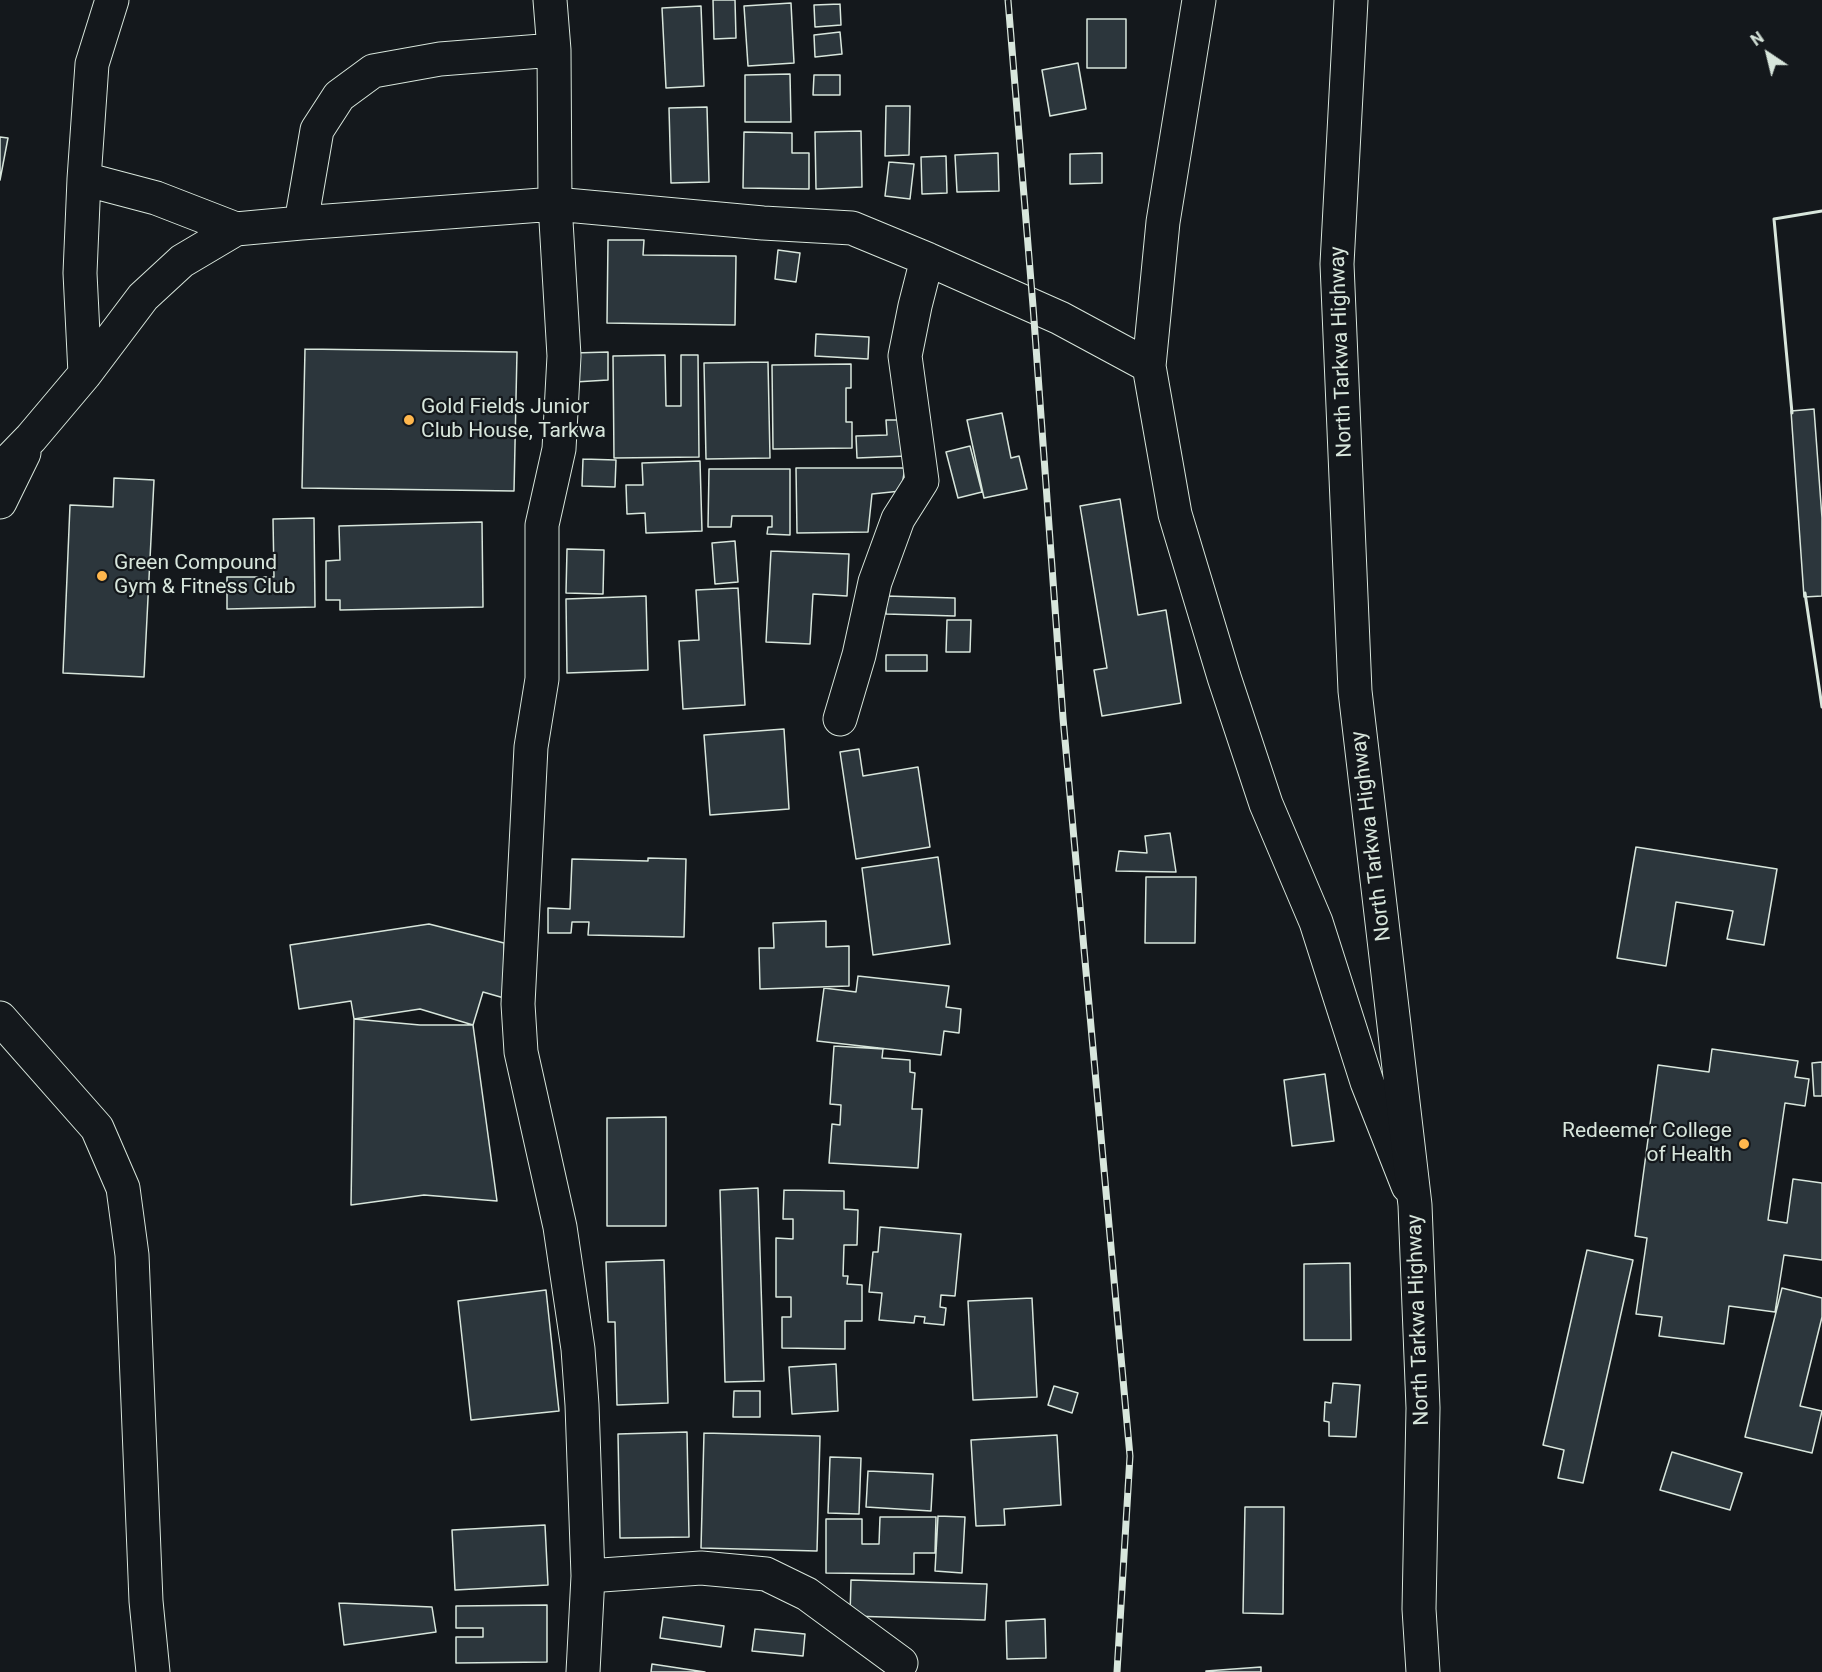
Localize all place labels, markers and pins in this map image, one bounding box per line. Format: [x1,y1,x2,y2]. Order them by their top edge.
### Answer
place label: Gold Fields Junior Club House, Tarkwa [421,395,606,445]
marker: Gold Fields Junior Club House, Tarkwa [402,413,416,427]
place label: Green Compound Gym & Fitness Club [114,551,295,601]
marker: Green Compound Gym & Fitness Club [95,569,109,583]
place label: Redeemer College of Health [1562,1119,1732,1169]
marker: Redeemer College of Health [1737,1137,1751,1151]

